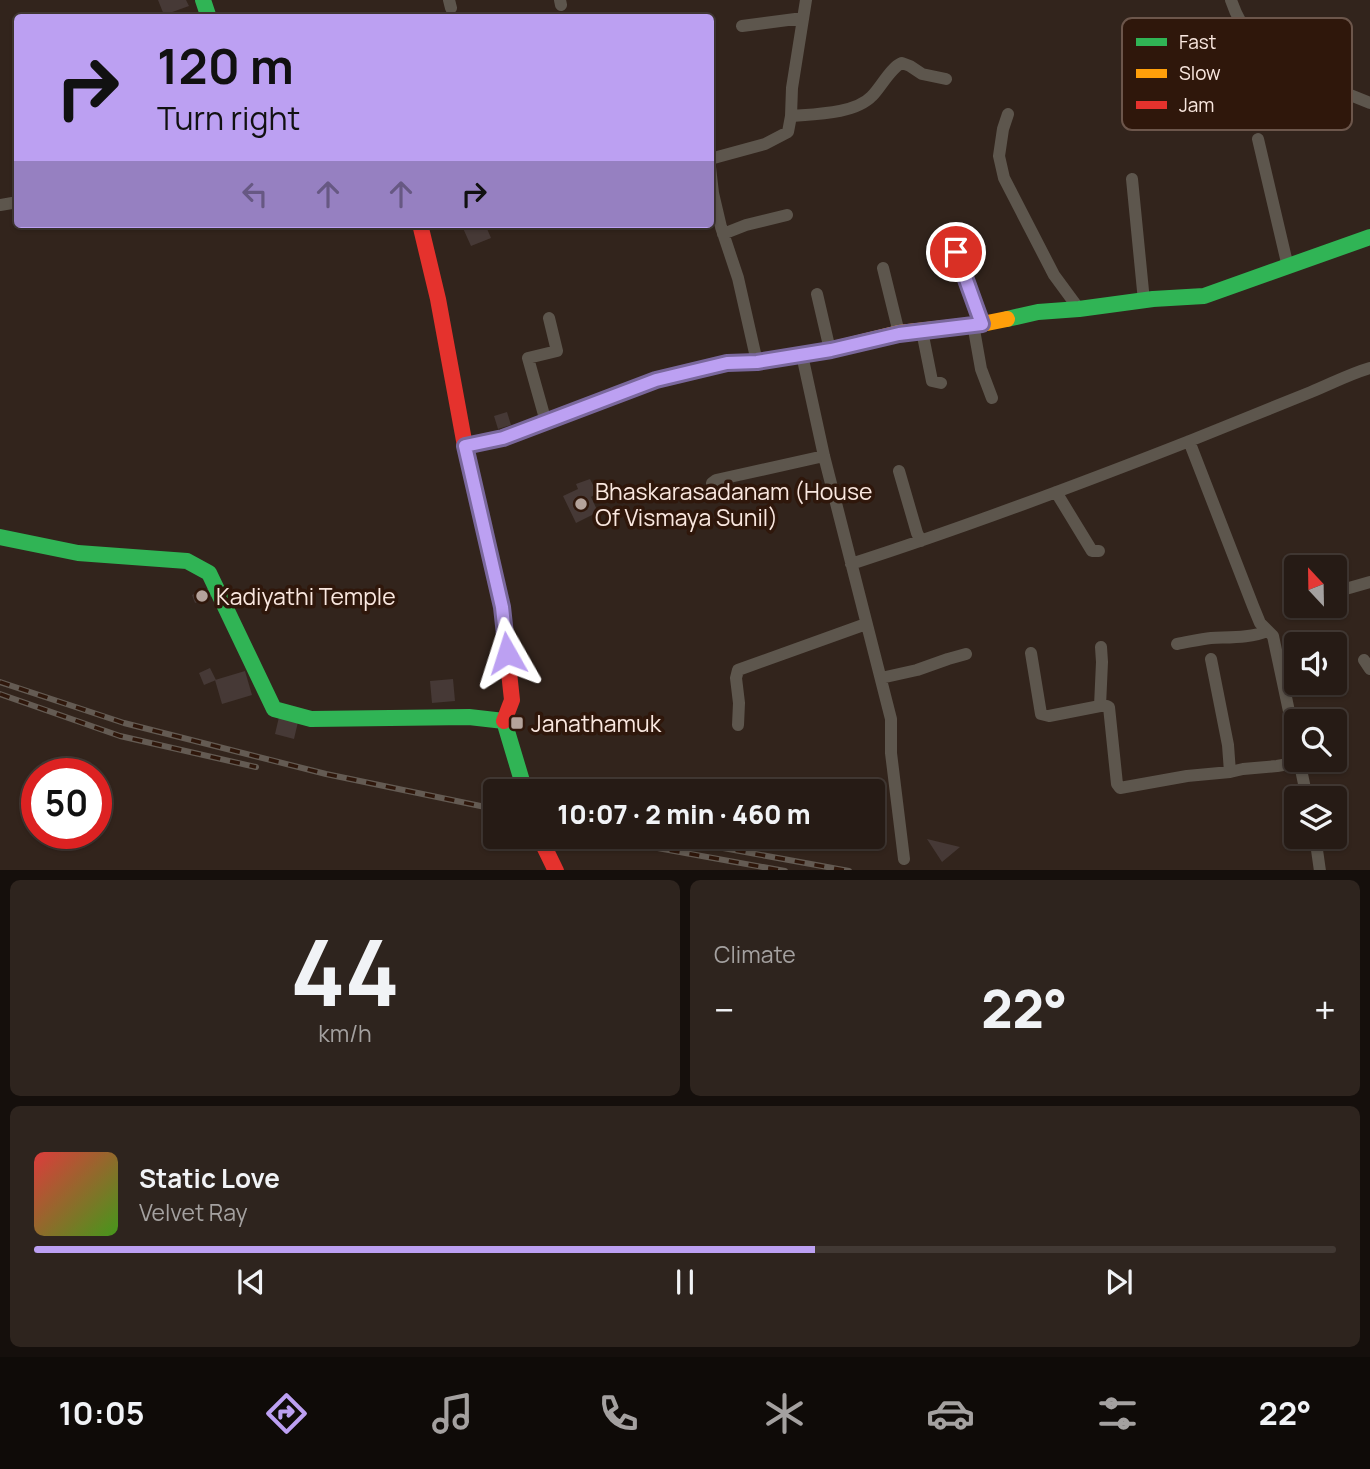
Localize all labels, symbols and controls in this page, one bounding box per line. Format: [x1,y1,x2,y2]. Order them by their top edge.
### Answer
legend [1122,18,1352,130]
text: Fast [1179,29,1216,55]
text: 120 m [157,32,294,99]
icon: right [42,42,133,133]
text: Slow [1179,60,1221,86]
text: Jam [1179,92,1214,118]
text: Turn right [157,96,300,140]
icon: left [236,175,274,213]
icon: ahead [309,175,347,213]
icon: ahead [382,175,420,213]
icon: right [455,175,493,213]
pin [926,222,986,282]
icon: arrive [937,233,975,271]
place label: Bhaskarasadanam (House Of Vismaya Sunil) [595,475,873,533]
marker: Bhaskarasadanam (House Of Vismaya Sunil) [573,496,589,512]
north arrow [1284,555,1348,618]
map controls [1284,555,1347,849]
place label: Kadiyathi Temple [216,580,396,612]
marker: Kadiyathi Temple [194,588,210,604]
position arrow [470,616,544,690]
button: sound [1284,632,1347,695]
place label: Janathamuk [531,707,662,739]
button: search [1284,709,1347,772]
marker: Janathamuk [509,715,525,731]
speed limit sign: 50 [21,758,112,849]
button: layers [1284,786,1347,849]
text: 10:07 · 2 min · 460 m [557,796,811,832]
text: 44 [290,909,400,1033]
text: Climate [714,938,796,970]
text: 22° [981,973,1067,1044]
text: − [714,983,735,1035]
text: + [1314,983,1336,1035]
text: km/h [318,1017,372,1049]
text: Static Love [139,1160,280,1196]
text: Velvet Ray [139,1196,248,1228]
icon: previous [232,1263,270,1301]
icon: pause [666,1263,704,1301]
icon: next [1100,1263,1138,1301]
icon: directions [262,1389,311,1438]
icon: music [428,1389,477,1438]
icon: phone [594,1389,643,1438]
icon: climate [760,1389,809,1438]
icon: car [926,1389,975,1438]
icon: filters [1093,1389,1142,1438]
text: 10:05 [59,1391,144,1435]
text: 22° [1259,1391,1311,1435]

